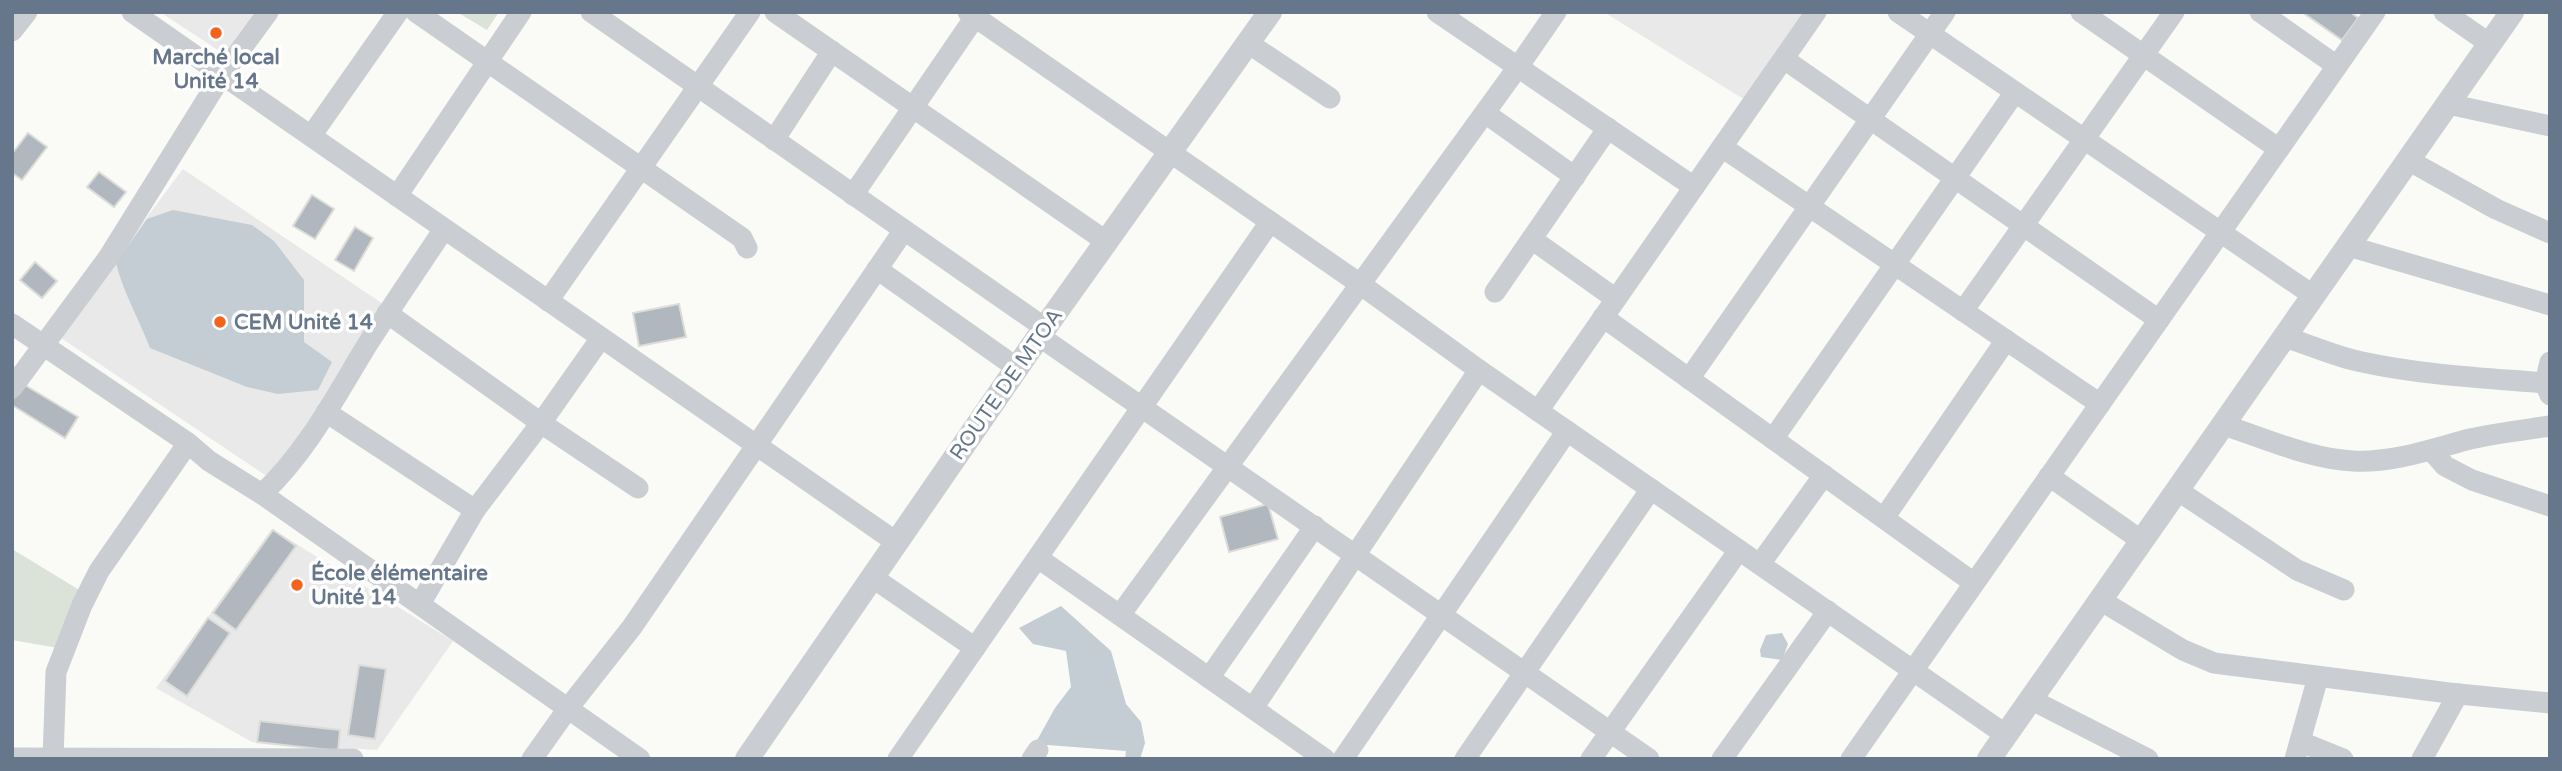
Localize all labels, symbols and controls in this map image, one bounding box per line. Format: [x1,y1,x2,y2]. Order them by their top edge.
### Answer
marker: Marché local Unité 14 [208,25,224,41]
place label: Marché local Unité 14 [152,45,280,94]
street label: ROUTE DE MTOA [945,304,1068,465]
place label: CEM Unité 14 [234,310,373,335]
marker: CEM Unité 14 [212,314,228,330]
place label: École élémentaire Unité 14 [311,560,488,610]
marker: École élémentaire Unité 14 [289,577,305,593]

